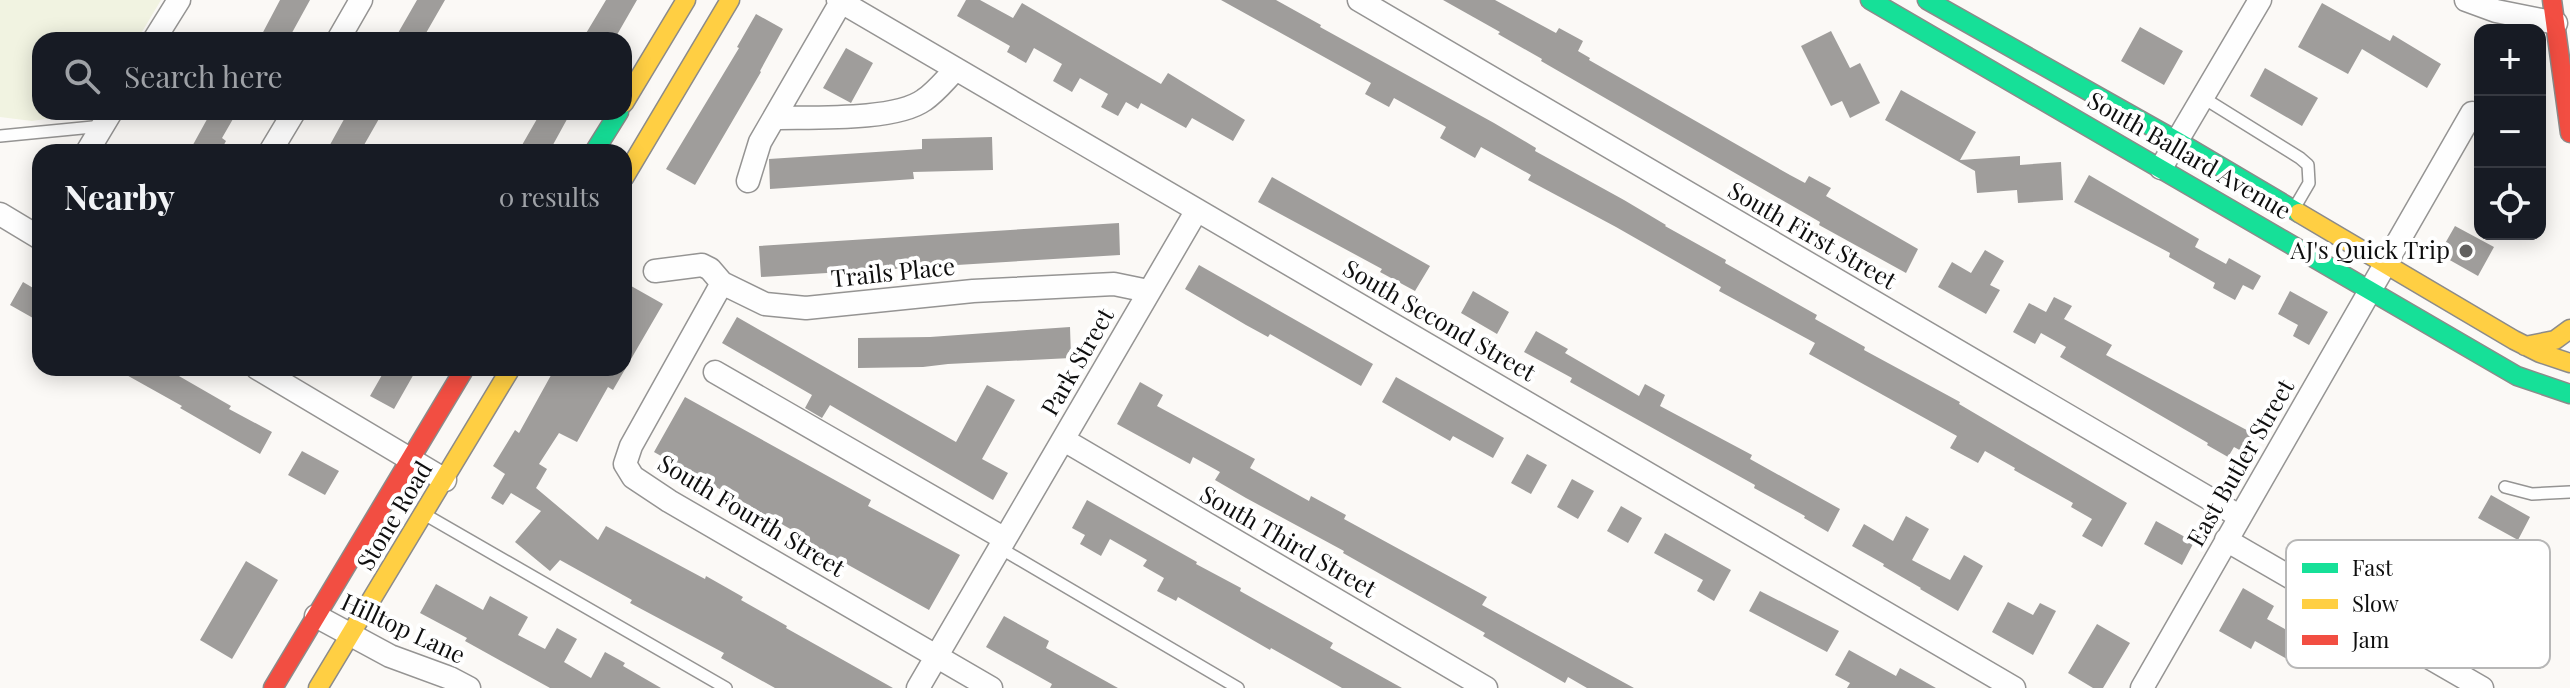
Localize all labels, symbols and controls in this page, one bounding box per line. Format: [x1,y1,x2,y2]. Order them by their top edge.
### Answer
map controls [2474,24,2546,240]
button: + [2474,24,2546,96]
search box [32,32,632,120]
icon: search [60,54,104,98]
text: Search here [124,56,283,96]
street label: South Ballard Avenue [2083,83,2297,226]
button: − [2474,96,2546,168]
button: locate [2474,168,2546,240]
text: Nearby [64,173,175,219]
street label: South First Street [1723,173,1903,296]
text: 0 results [499,179,600,214]
place label: AJ's Quick Trip [2290,233,2450,265]
marker: AJ's Quick Trip [2457,242,2475,260]
street label: Trails Place [829,249,956,293]
street label: South Second Street [1338,251,1543,388]
street label: Park Street [1033,301,1120,421]
street label: East Butler Street [2178,372,2300,551]
street label: South Fourth Street [653,446,852,583]
street label: Stone Road [348,455,438,575]
street label: South Third Street [1195,477,1383,604]
legend [2286,540,2550,668]
text: Fast [2352,552,2394,582]
street label: Hilltop Lane [337,585,471,670]
text: Slow [2352,588,2399,618]
text: Jam [2351,624,2390,654]

